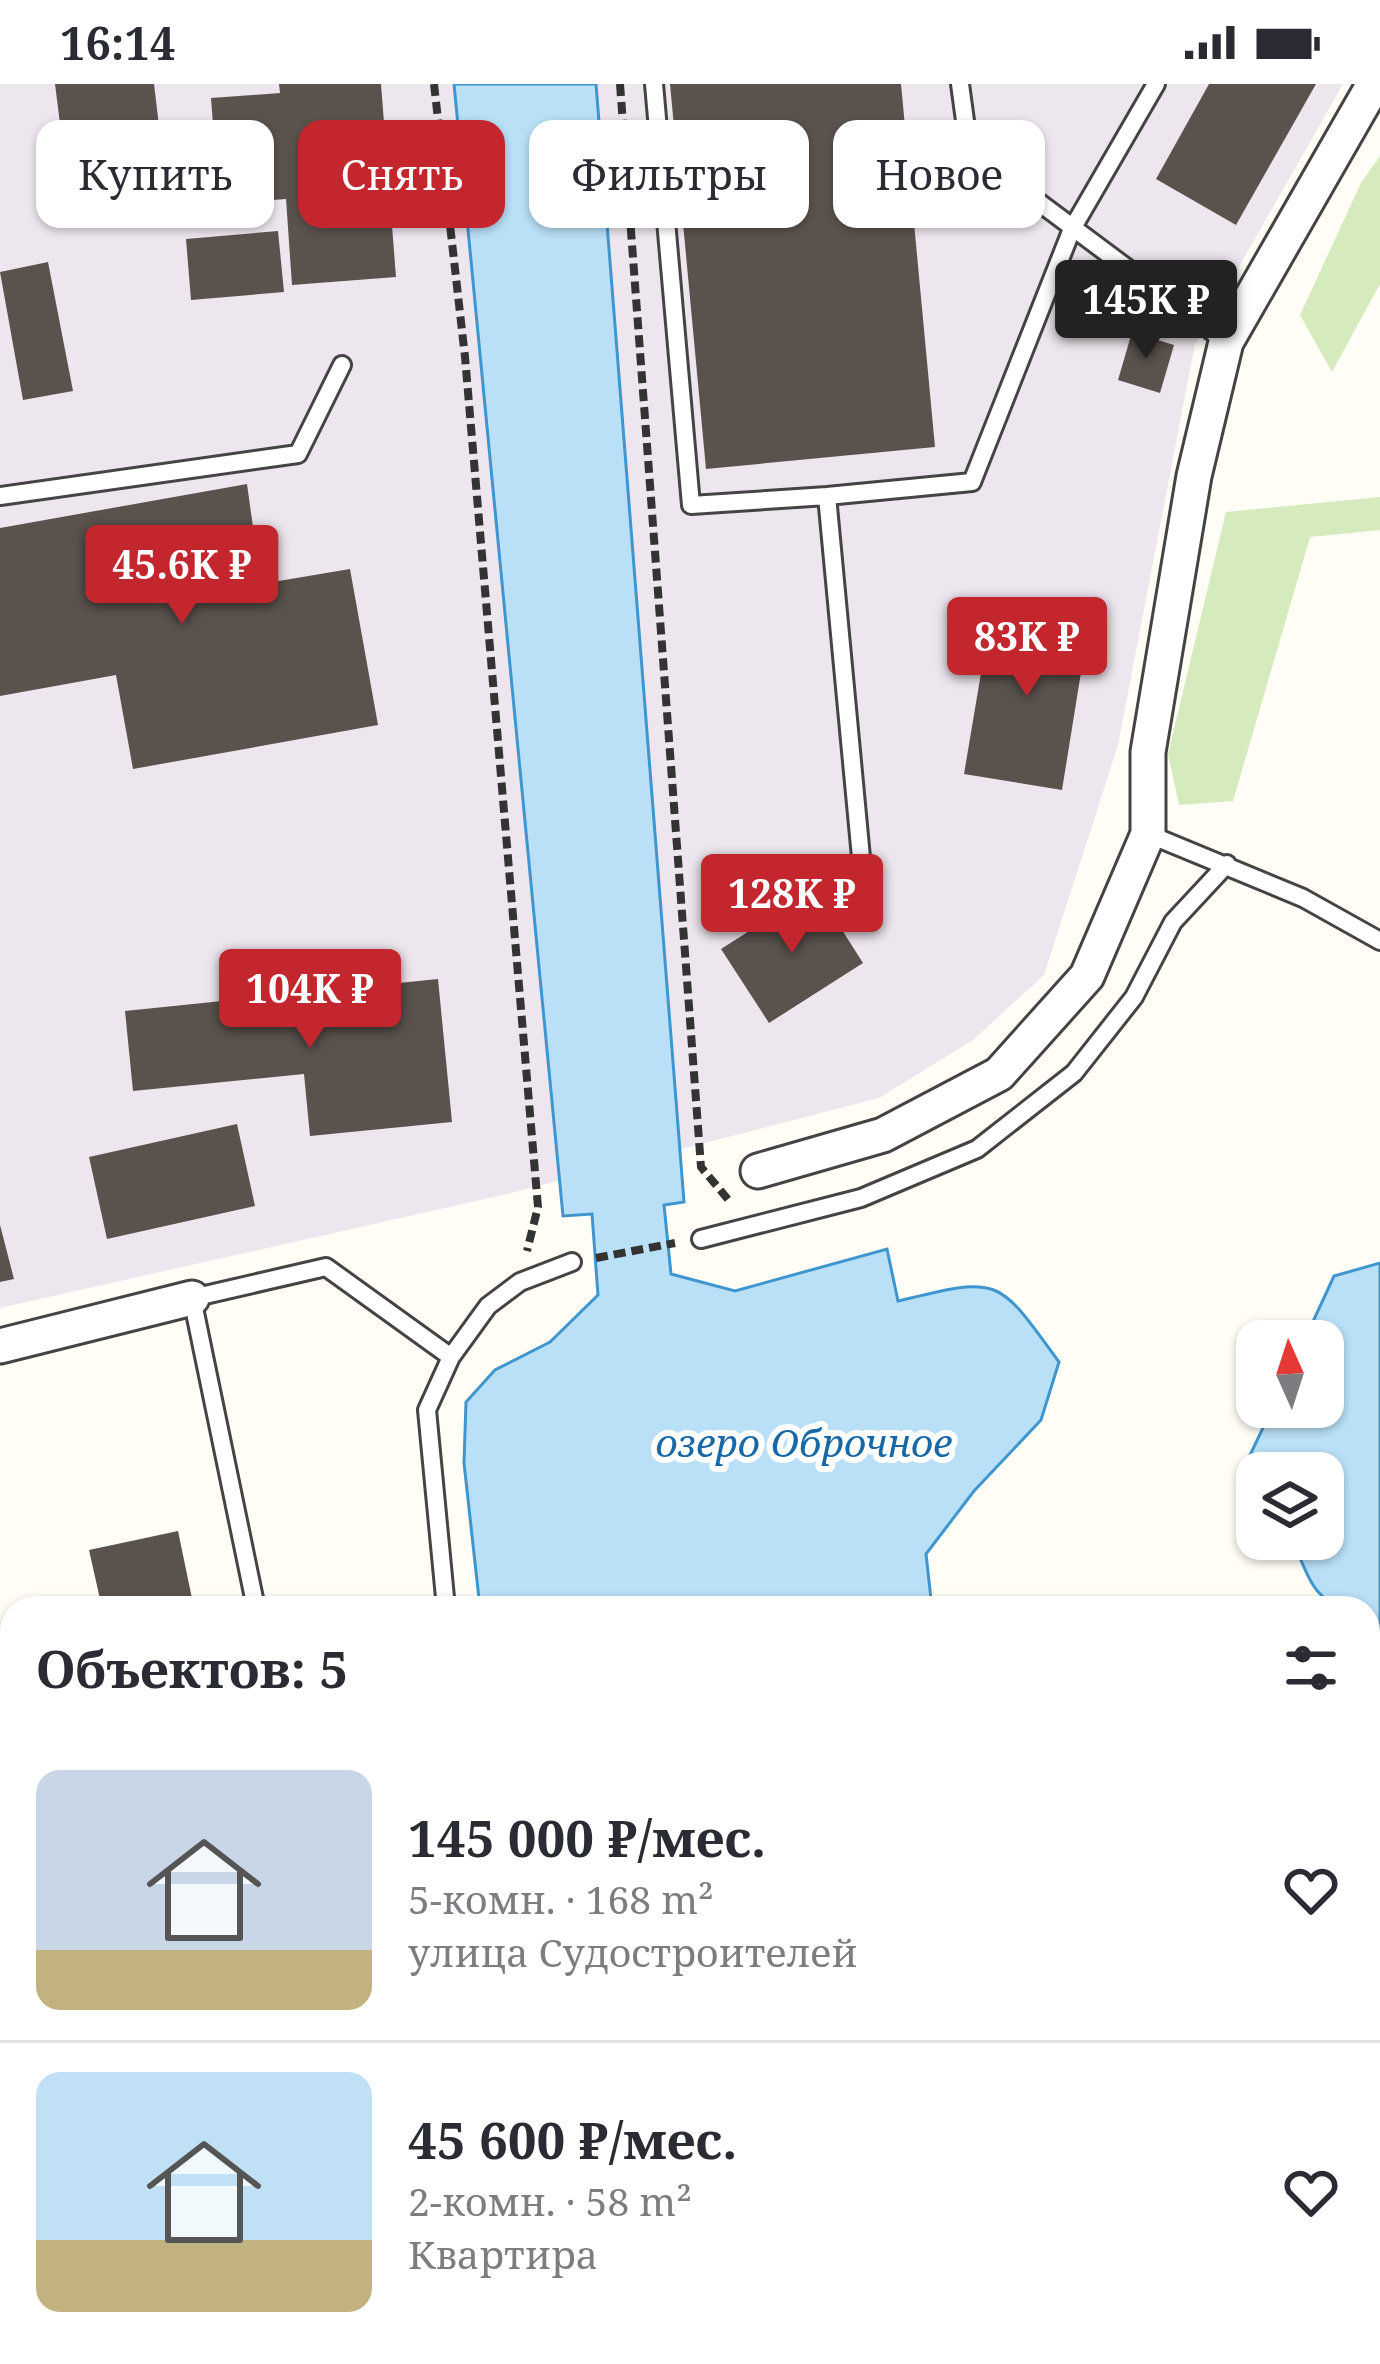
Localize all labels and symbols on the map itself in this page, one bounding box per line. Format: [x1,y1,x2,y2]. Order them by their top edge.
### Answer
pin: 145K ₽ [1048,260,1244,362]
pin: 45.6K ₽ [71,525,293,627]
pin: 83K ₽ [943,597,1111,699]
pin: 128K ₽ [694,854,890,956]
pin: 104K ₽ [212,949,408,1051]
north arrow [1236,1320,1344,1428]
water label: озеро Оброчное [655,1415,953,1468]

